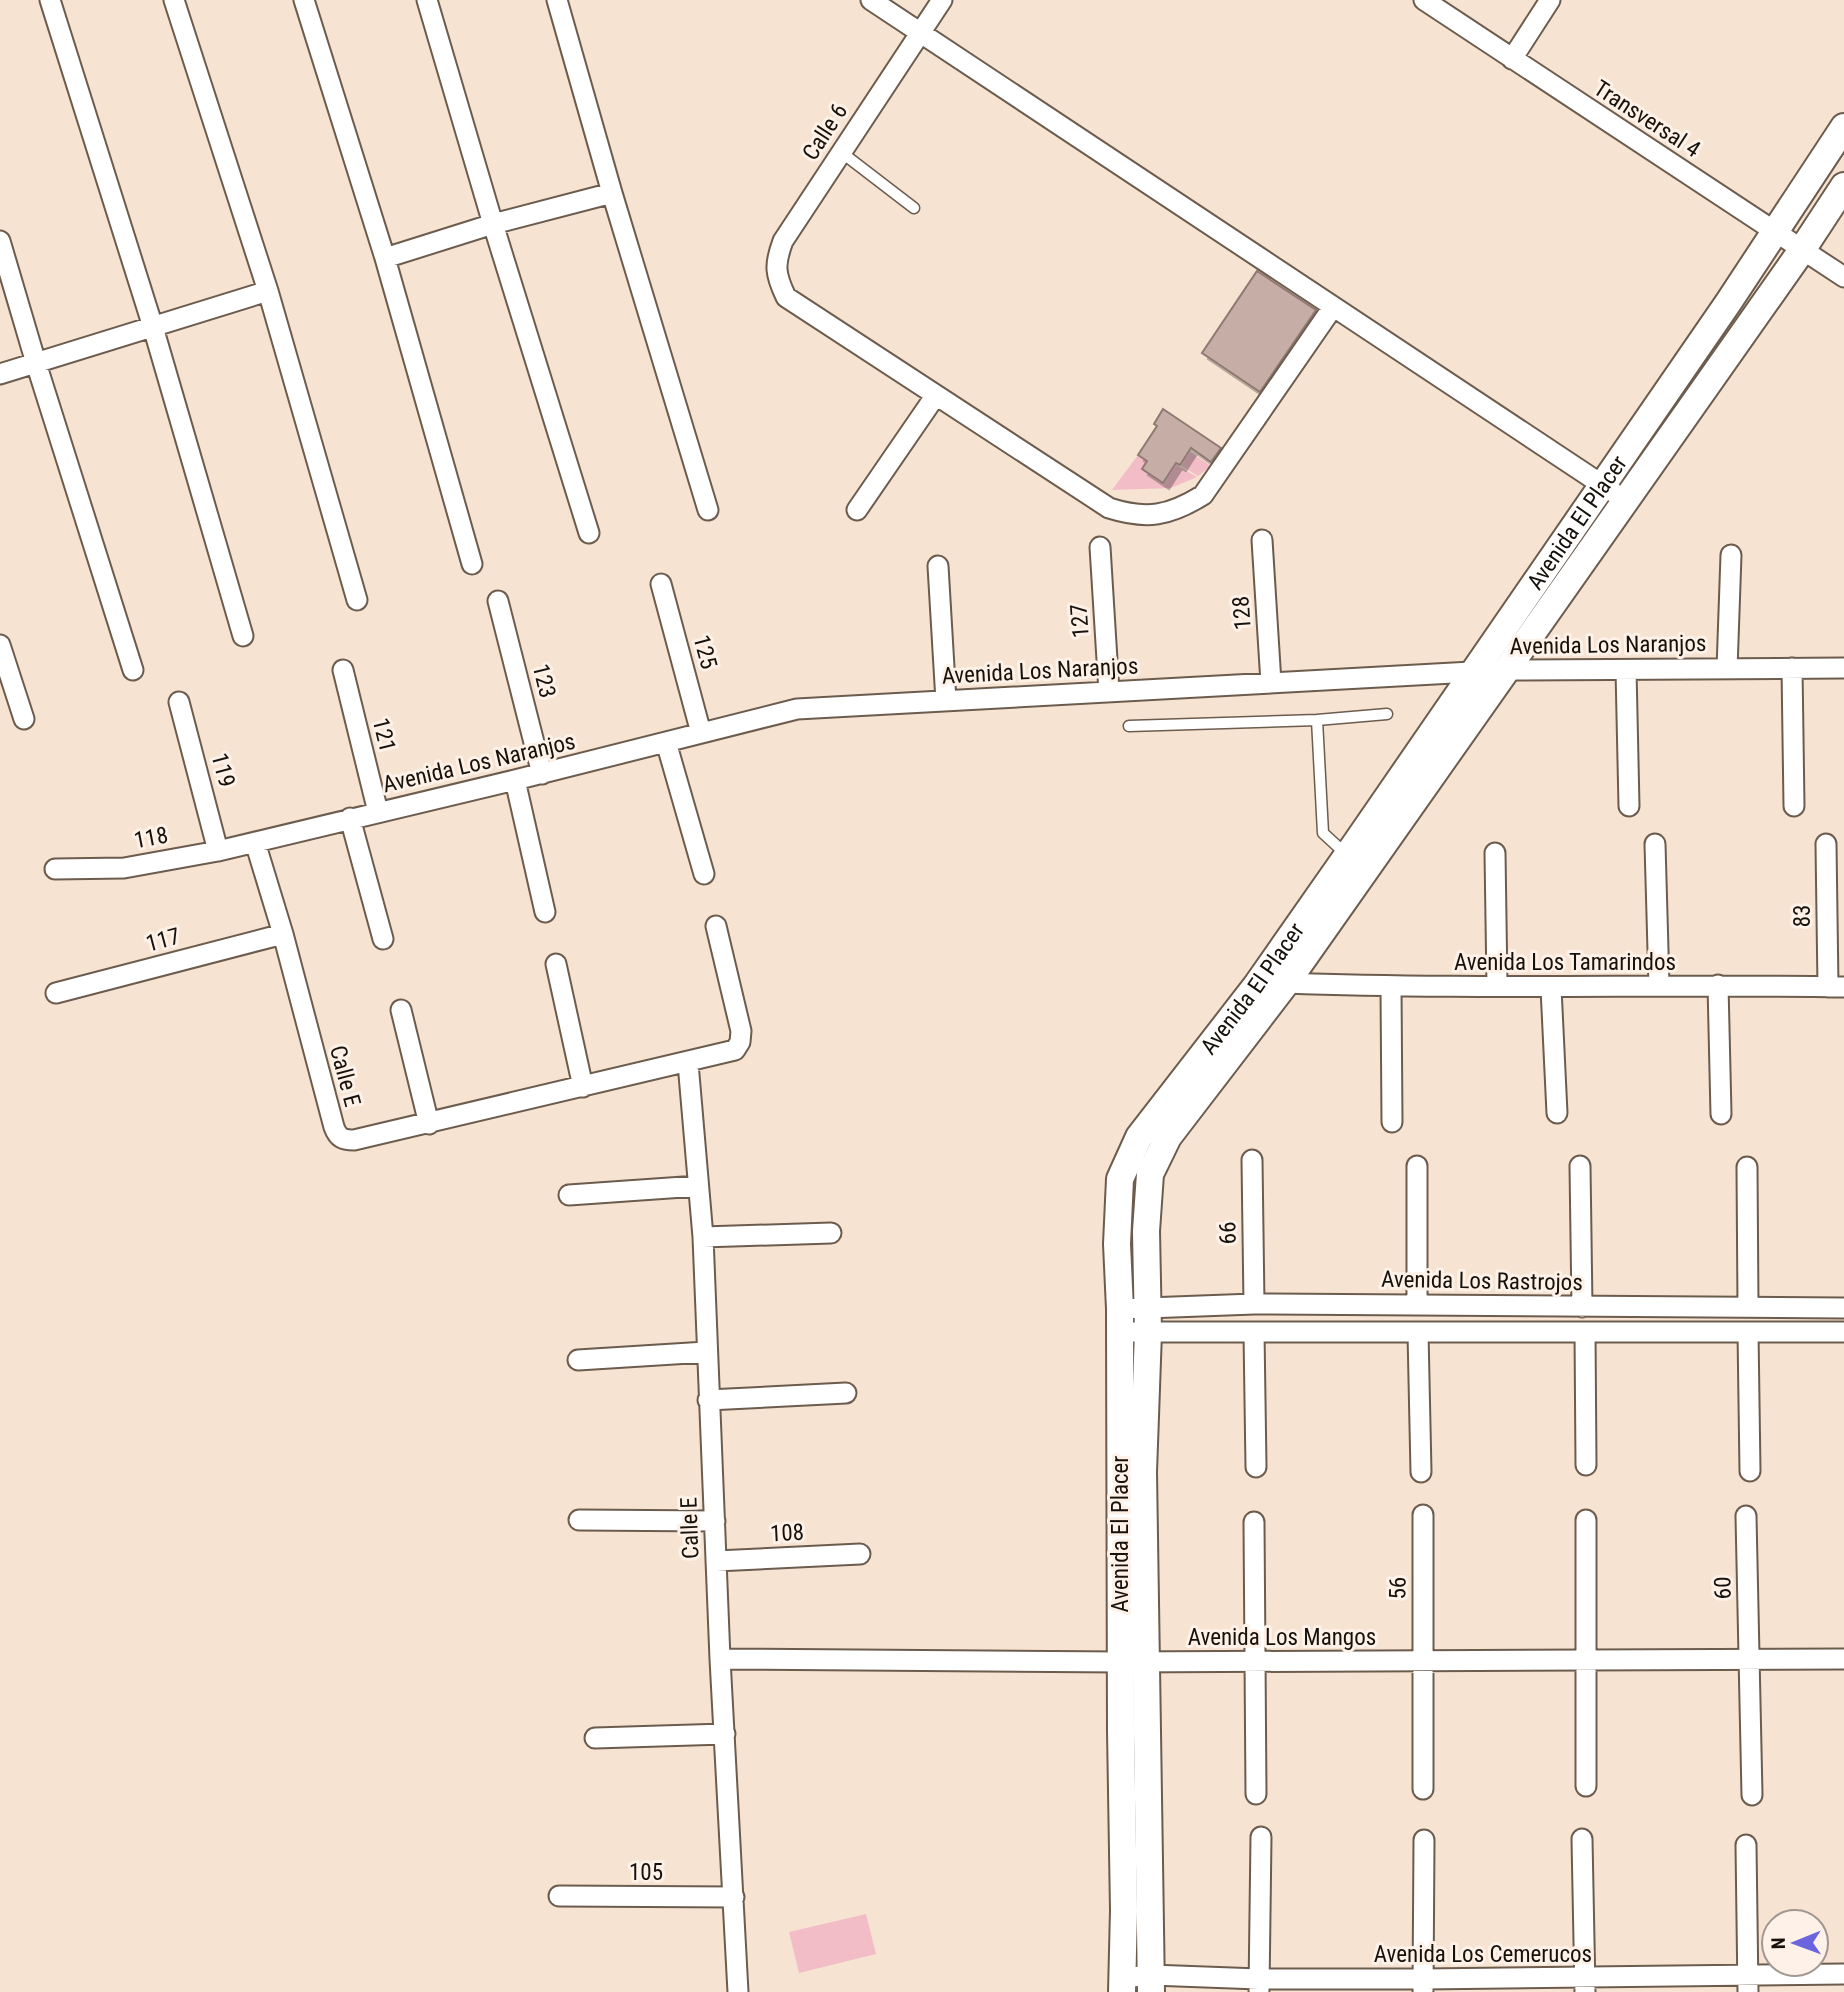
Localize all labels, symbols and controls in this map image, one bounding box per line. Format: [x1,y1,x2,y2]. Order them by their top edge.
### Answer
street label: Transversal 4 [1589,75,1705,163]
street label: Calle 6 [797,99,853,165]
street label: Avenida El Placer [1521,450,1632,595]
street label: 128 [1227,595,1257,631]
street label: 127 [1065,603,1095,639]
street label: Avenida Los Naranjos [1509,630,1707,660]
street label: 125 [688,632,722,672]
street label: Avenida Los Naranjos [941,652,1139,690]
street label: 123 [527,661,561,701]
street label: 121 [367,715,401,755]
street label: Avenida Los Naranjos [380,728,578,798]
street label: 119 [206,750,240,790]
street label: 118 [132,821,170,855]
street label: 83 [1789,905,1816,927]
street label: Avenida El Placer [1195,918,1310,1060]
street label: 117 [143,923,183,957]
street label: Avenida Los Tamarindos [1454,949,1676,976]
street label: Calle E [324,1043,366,1109]
street label: 66 [1214,1221,1242,1245]
street label: Avenida Los Rastrojos [1381,1266,1583,1296]
street label: Avenida El Placer [1107,1456,1134,1612]
street label: Calle E [675,1496,705,1560]
street label: 108 [769,1519,805,1547]
street label: 56 [1384,1576,1412,1600]
street label: 60 [1709,1576,1737,1600]
street label: Avenida Los Mangos [1188,1624,1376,1651]
street label: 105 [629,1859,663,1886]
north arrow [1760,1908,1830,1978]
text: N [1767,1937,1790,1949]
street label: Avenida Los Cemerucos [1374,1941,1592,1968]

